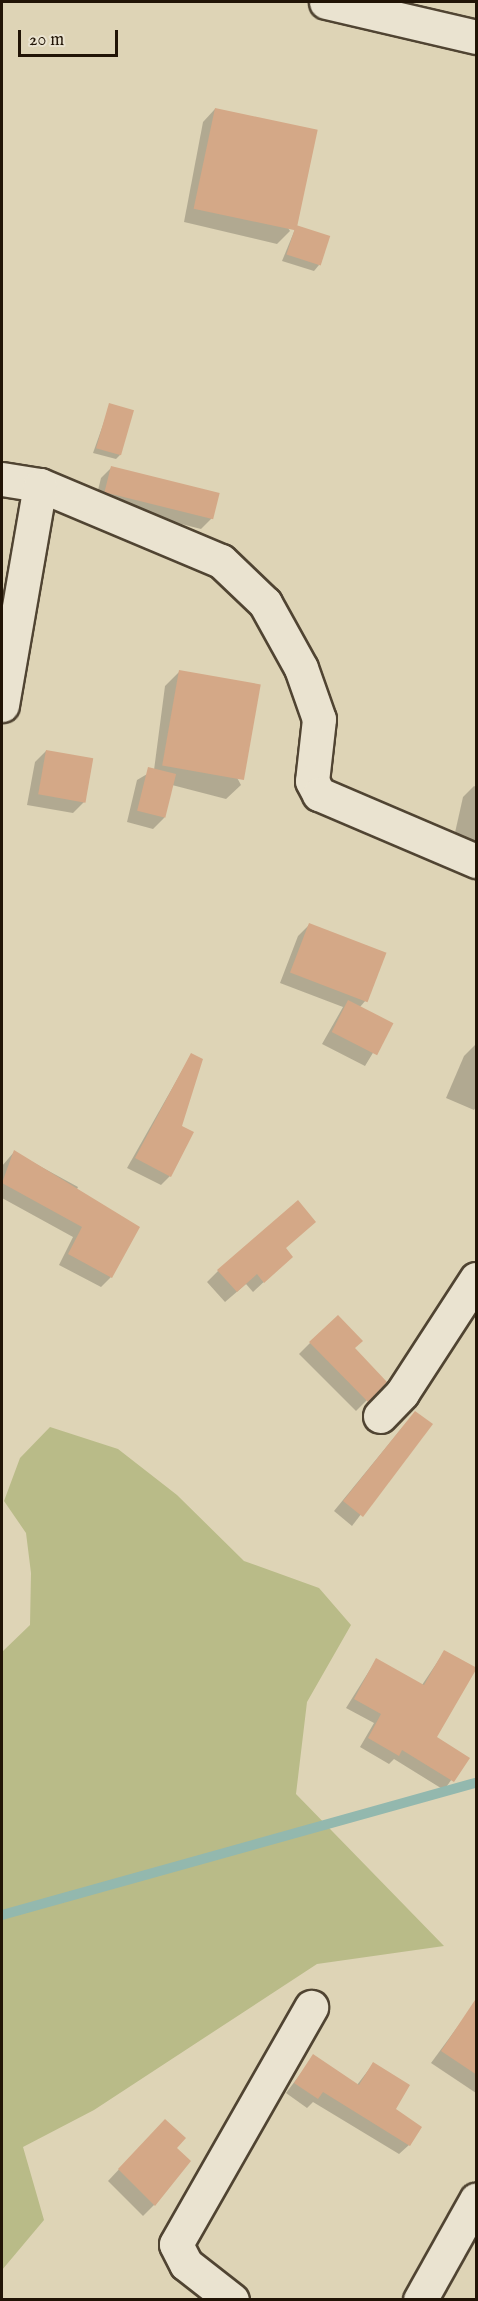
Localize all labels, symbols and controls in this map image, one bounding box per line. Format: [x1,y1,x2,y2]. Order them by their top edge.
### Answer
scale bar [21,18,122,56]
text: 20 m [29,29,64,52]

